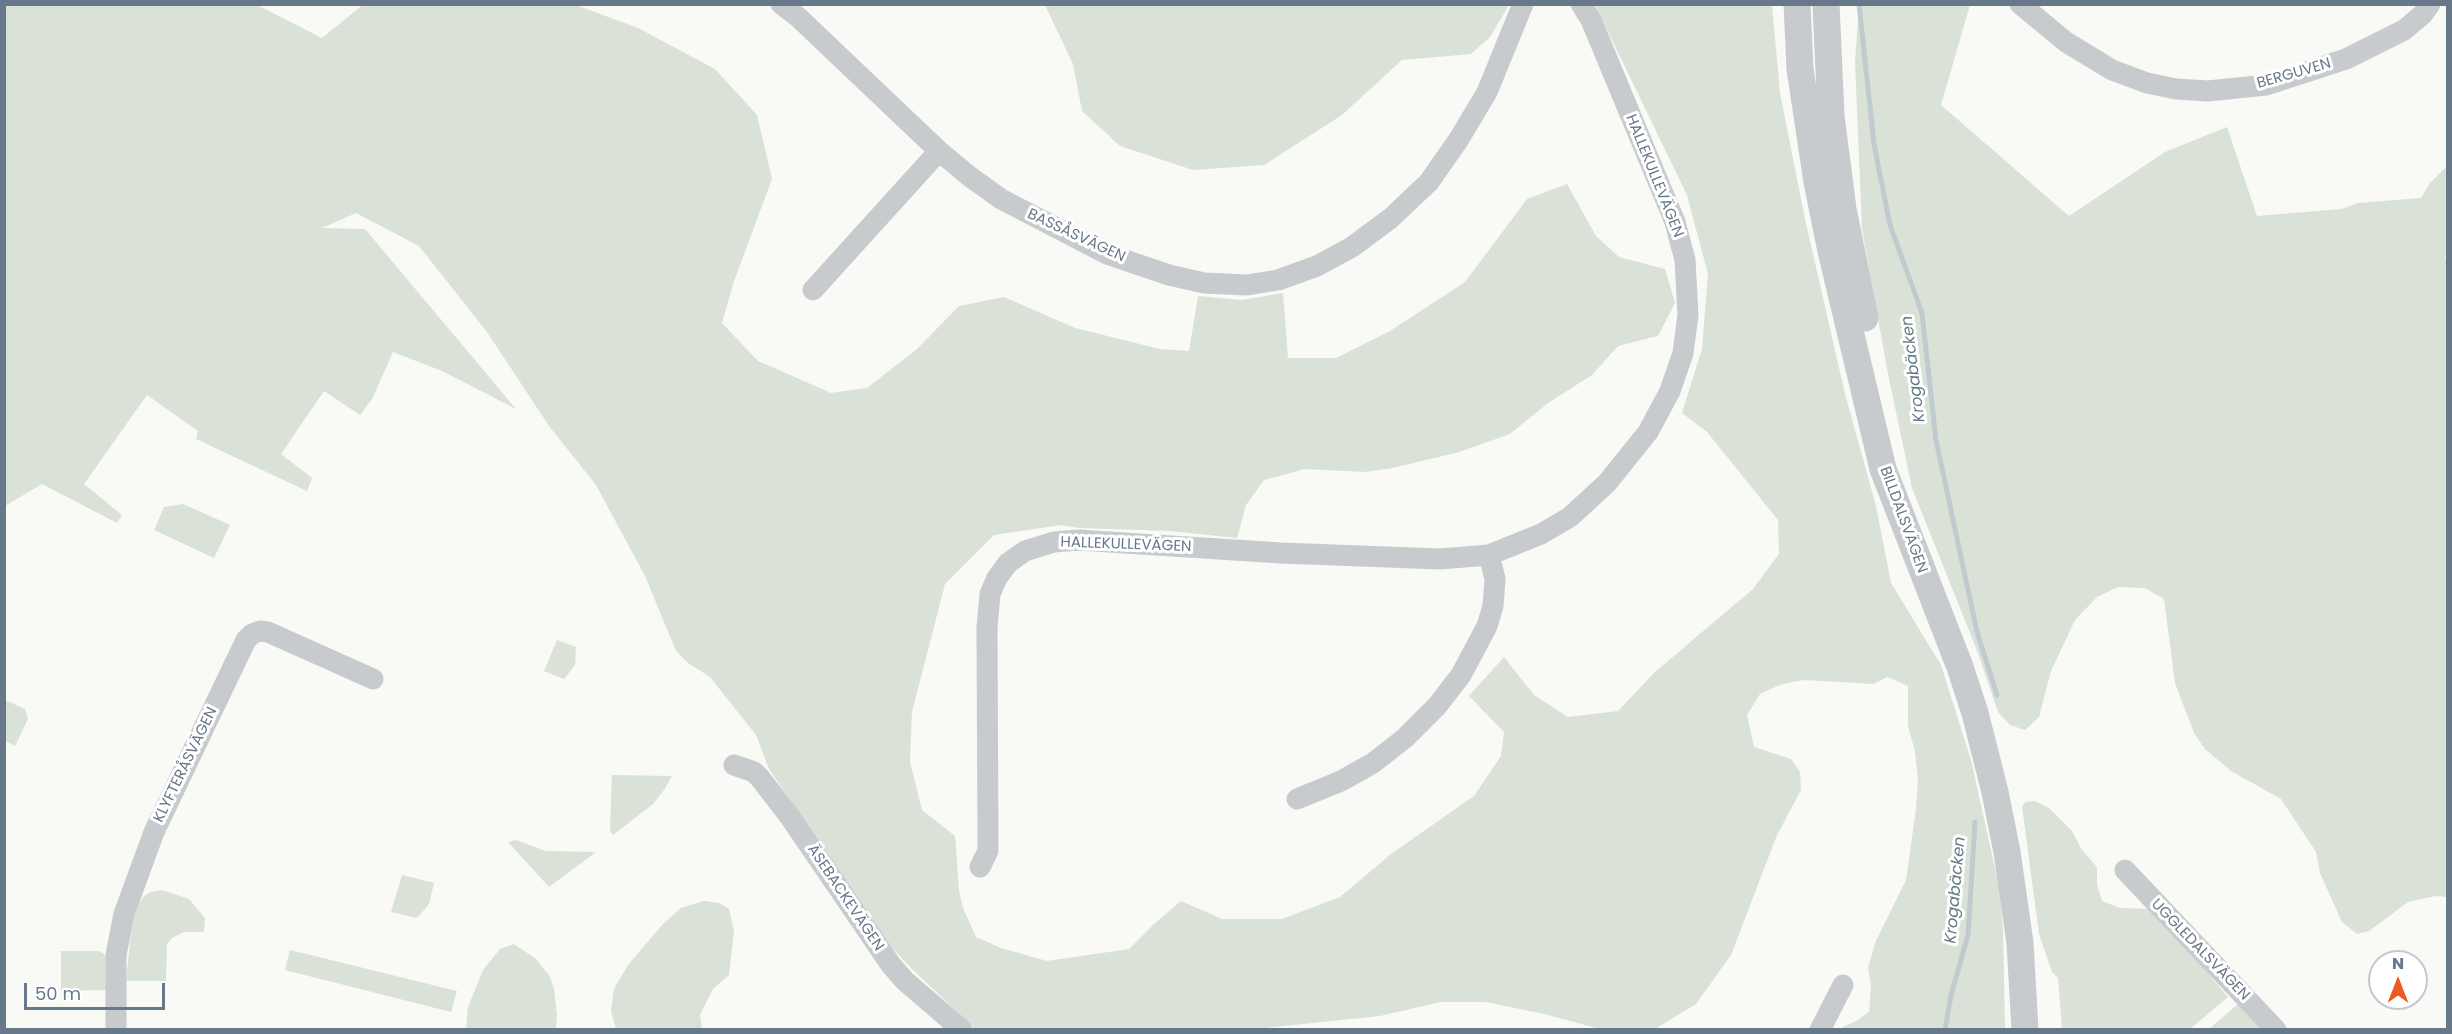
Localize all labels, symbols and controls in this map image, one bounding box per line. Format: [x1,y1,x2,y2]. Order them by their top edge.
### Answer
street label: BERGUVEN [2255,55,2333,93]
street label: HALLEKULLEVÄGEN [1621,112,1687,240]
street label: BASSÅSVÄGEN [1024,205,1128,267]
water label: Krogabäcken [1898,315,1930,423]
street label: BILLDALSVÄGEN [1875,464,1931,576]
street label: HALLEKULLEVÄGEN [1060,534,1192,556]
street label: KLYFTERÅSVÄGEN [150,705,222,825]
water label: Krogabäcken [1942,836,1970,944]
street label: ÄSEBACKEVÄGEN [803,841,887,955]
street label: UGGLEDALSVÄGEN [2147,896,2253,1004]
north arrow [2368,950,2428,1010]
text: N [2392,952,2404,975]
scale bar [27,971,168,1009]
text: 50 m [35,981,81,1006]

